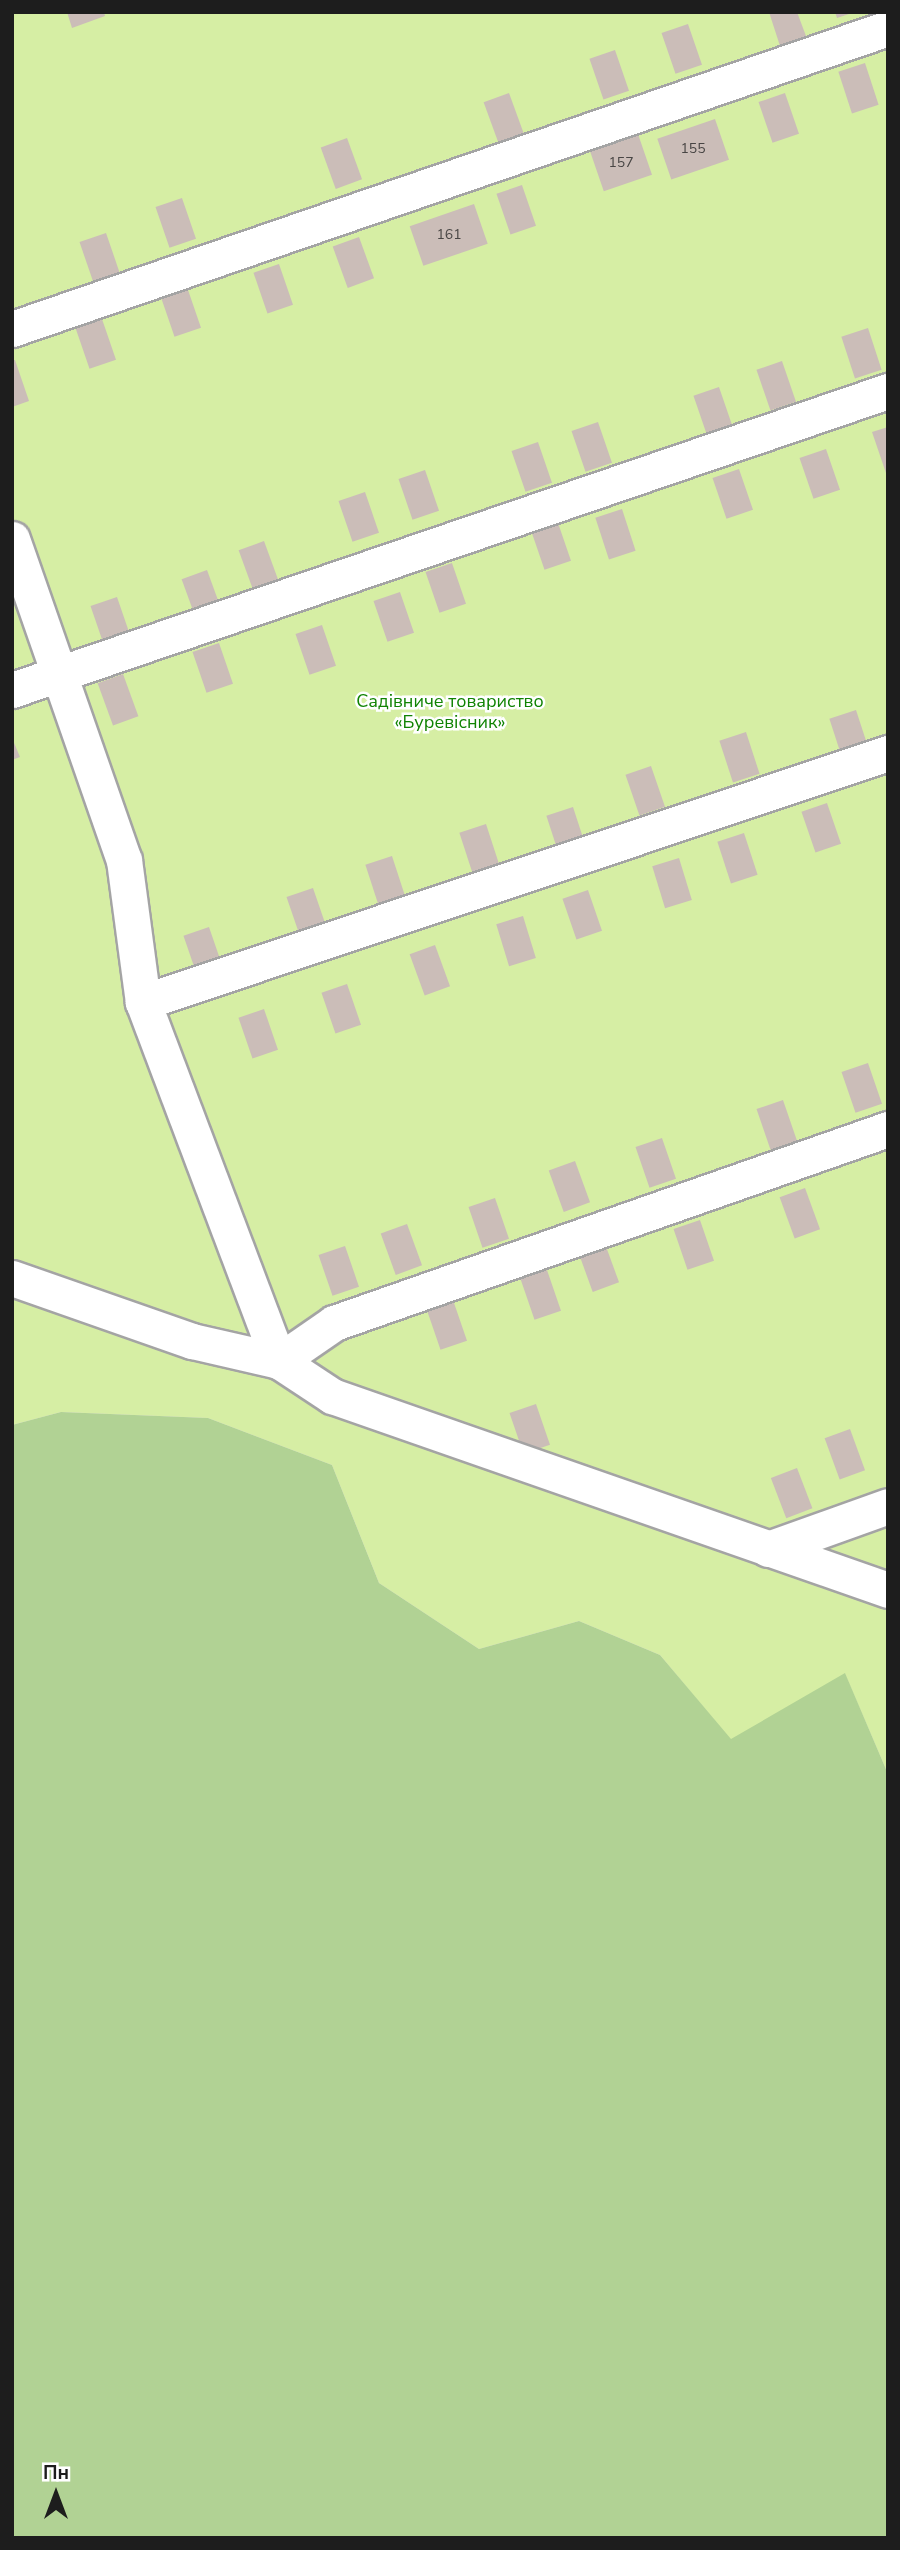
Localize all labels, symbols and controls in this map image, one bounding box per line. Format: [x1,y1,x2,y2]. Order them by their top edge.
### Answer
house number: 155 [680,141,706,157]
house number: 157 [608,155,634,171]
house number: 161 [436,227,462,243]
park label: Садівниче товариство «Буревісник» [356,691,544,734]
north arrow [21,2459,91,2529]
text: Пн [43,2460,69,2486]

